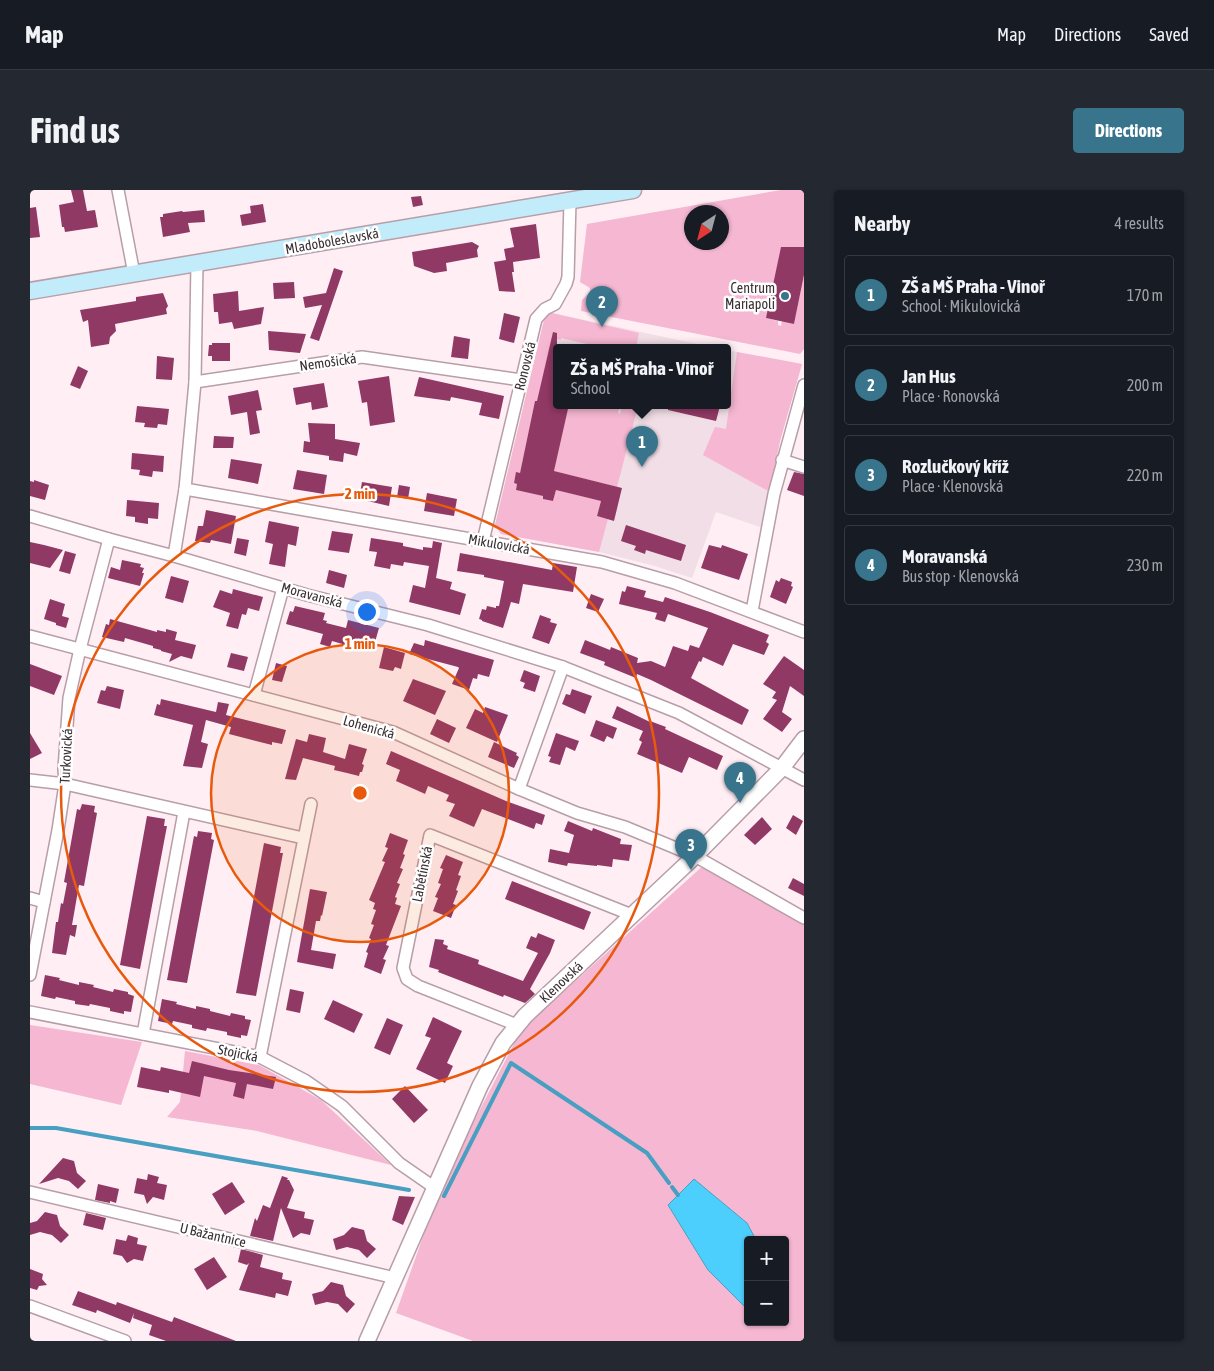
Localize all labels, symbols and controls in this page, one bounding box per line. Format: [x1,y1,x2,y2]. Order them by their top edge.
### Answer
text: Map [25,21,64,48]
text: Map [997,24,1026,45]
text: Directions [1054,24,1121,45]
text: Saved [1149,24,1189,45]
button: Directions [1073,108,1184,153]
text: Find us [30,110,120,150]
north arrow [684,205,729,250]
text: Nearby [854,211,910,235]
text: 4 results [1114,214,1164,232]
street label: Mladoboleslavská [284,225,380,257]
text: ZŠ a MŠ Praha - Vinoř [902,275,1045,297]
place label: Centrum Mariapoli [725,280,775,312]
pin: 2 [586,286,618,327]
text: 1 [867,286,875,304]
text: 170 m [1127,286,1163,304]
marker: Centrum Mariapoli [779,290,791,302]
text: School · Mikulovická [902,297,1021,315]
street label: Ronovská [511,340,539,392]
popup [553,344,731,409]
street label: Nemošická [299,350,357,374]
text: ZŠ a MŠ Praha - Vinoř [571,357,713,379]
text: Jan Hus [902,365,956,387]
text: 2 [867,376,875,394]
text: 200 m [1127,376,1163,394]
text: School [571,379,610,397]
text: Place · Ronovská [902,387,1000,405]
pin: 1 [626,426,658,467]
text: Rozlučkový kříž [902,455,1008,477]
text: 3 [867,466,875,484]
text: 220 m [1127,466,1163,484]
text: Place · Klenovská [902,477,1004,495]
text: 2 min [345,485,375,502]
street label: Mikulovická [467,531,531,557]
text: Moravanská [902,545,987,567]
text: 4 [867,556,875,574]
text: 230 m [1127,556,1163,574]
text: Bus stop · Klenovská [902,567,1019,585]
street label: Moravanská [280,579,344,611]
your location [354,599,380,625]
text: 1 min [345,635,375,652]
street label: Lohenická [341,712,397,742]
street label: Turkovická [57,728,75,784]
pin: 4 [724,762,756,803]
centre of rings [351,784,369,802]
pin: 3 [675,829,707,870]
street label: Labětínská [409,845,435,903]
street label: Klenovská [536,958,586,1006]
street label: Stojická [216,1041,260,1065]
street label: U Bažantnice [178,1220,248,1250]
map controls [744,1236,789,1326]
button: + [744,1236,789,1281]
button: − [744,1281,789,1326]

